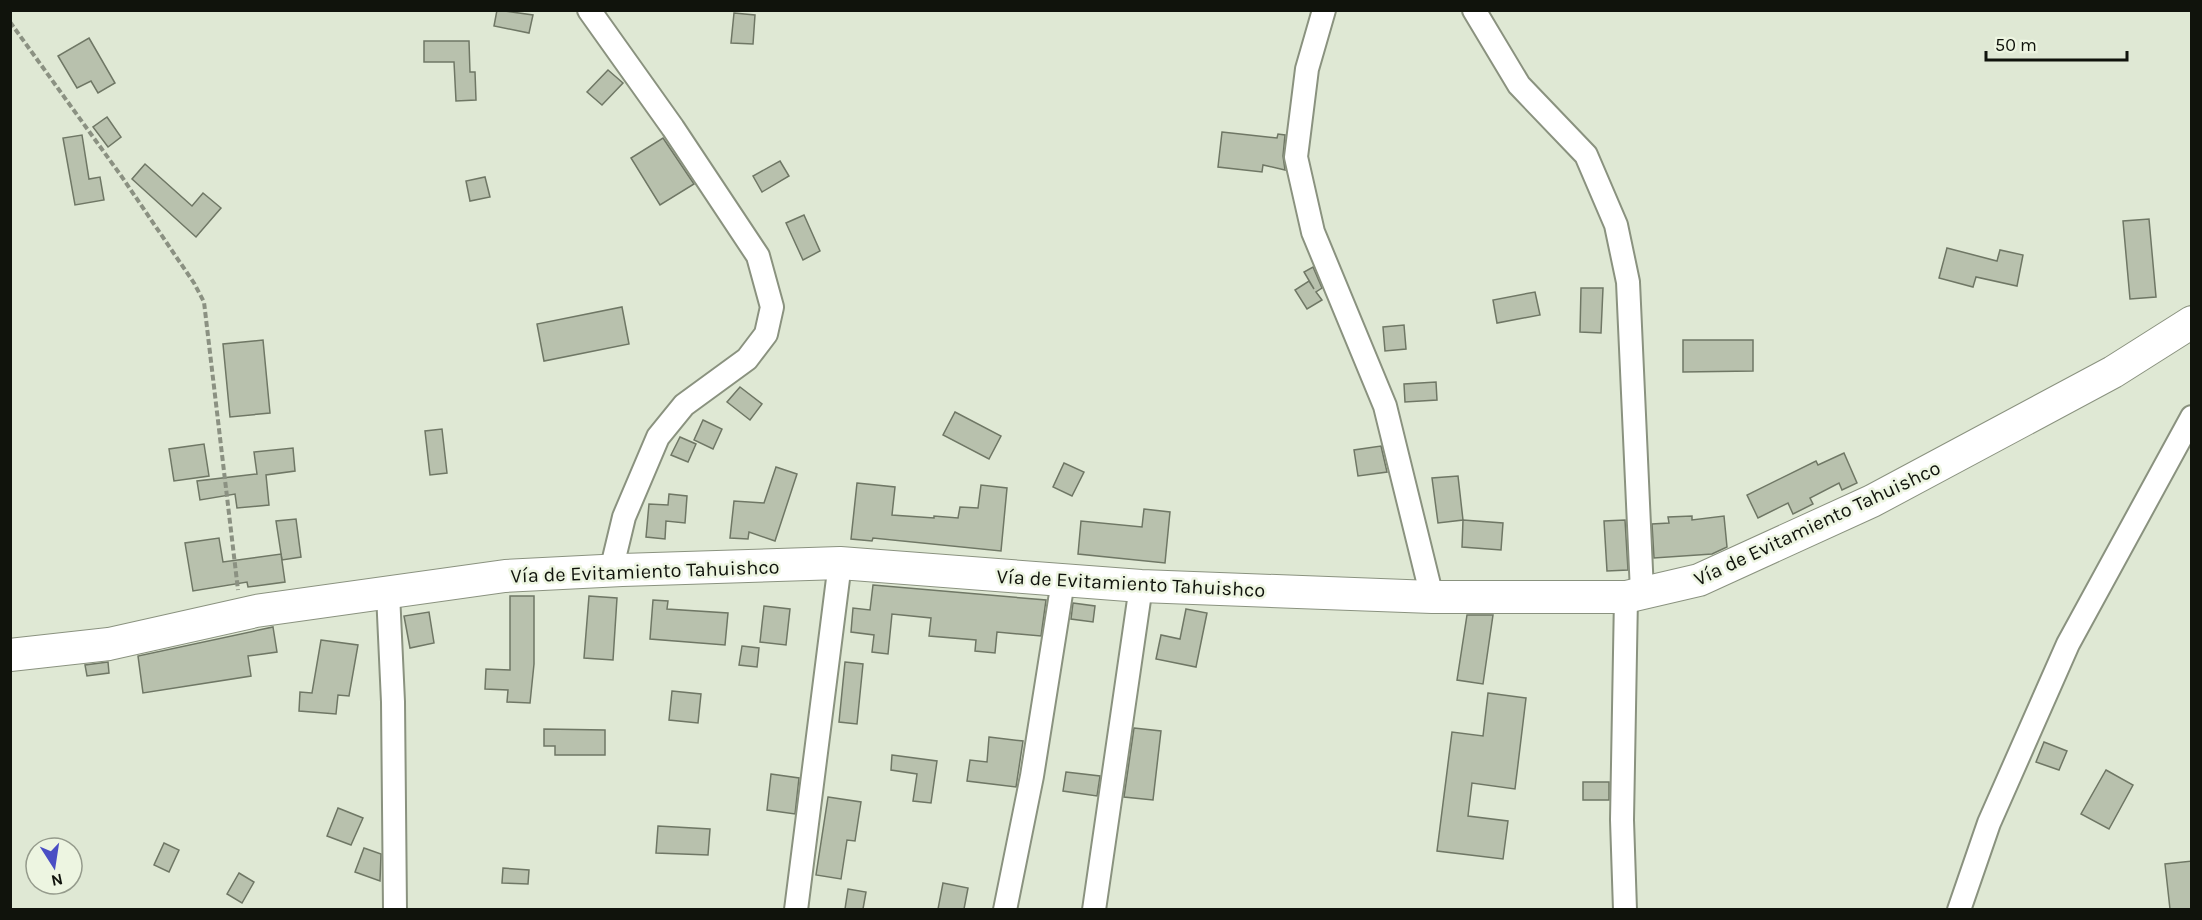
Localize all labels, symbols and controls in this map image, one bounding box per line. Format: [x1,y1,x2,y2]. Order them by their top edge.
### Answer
scale bar [1986,24,2127,62]
text: 50 m [1995,34,2037,56]
street label: Vía de Evitamiento Tahuishco [1690,456,1944,591]
street label: Vía de Evitamiento Tahuishco [510,555,780,588]
street label: Vía de Evitamiento Tahuishco [996,565,1266,602]
north arrow [24,836,84,896]
text: N [49,870,65,891]

